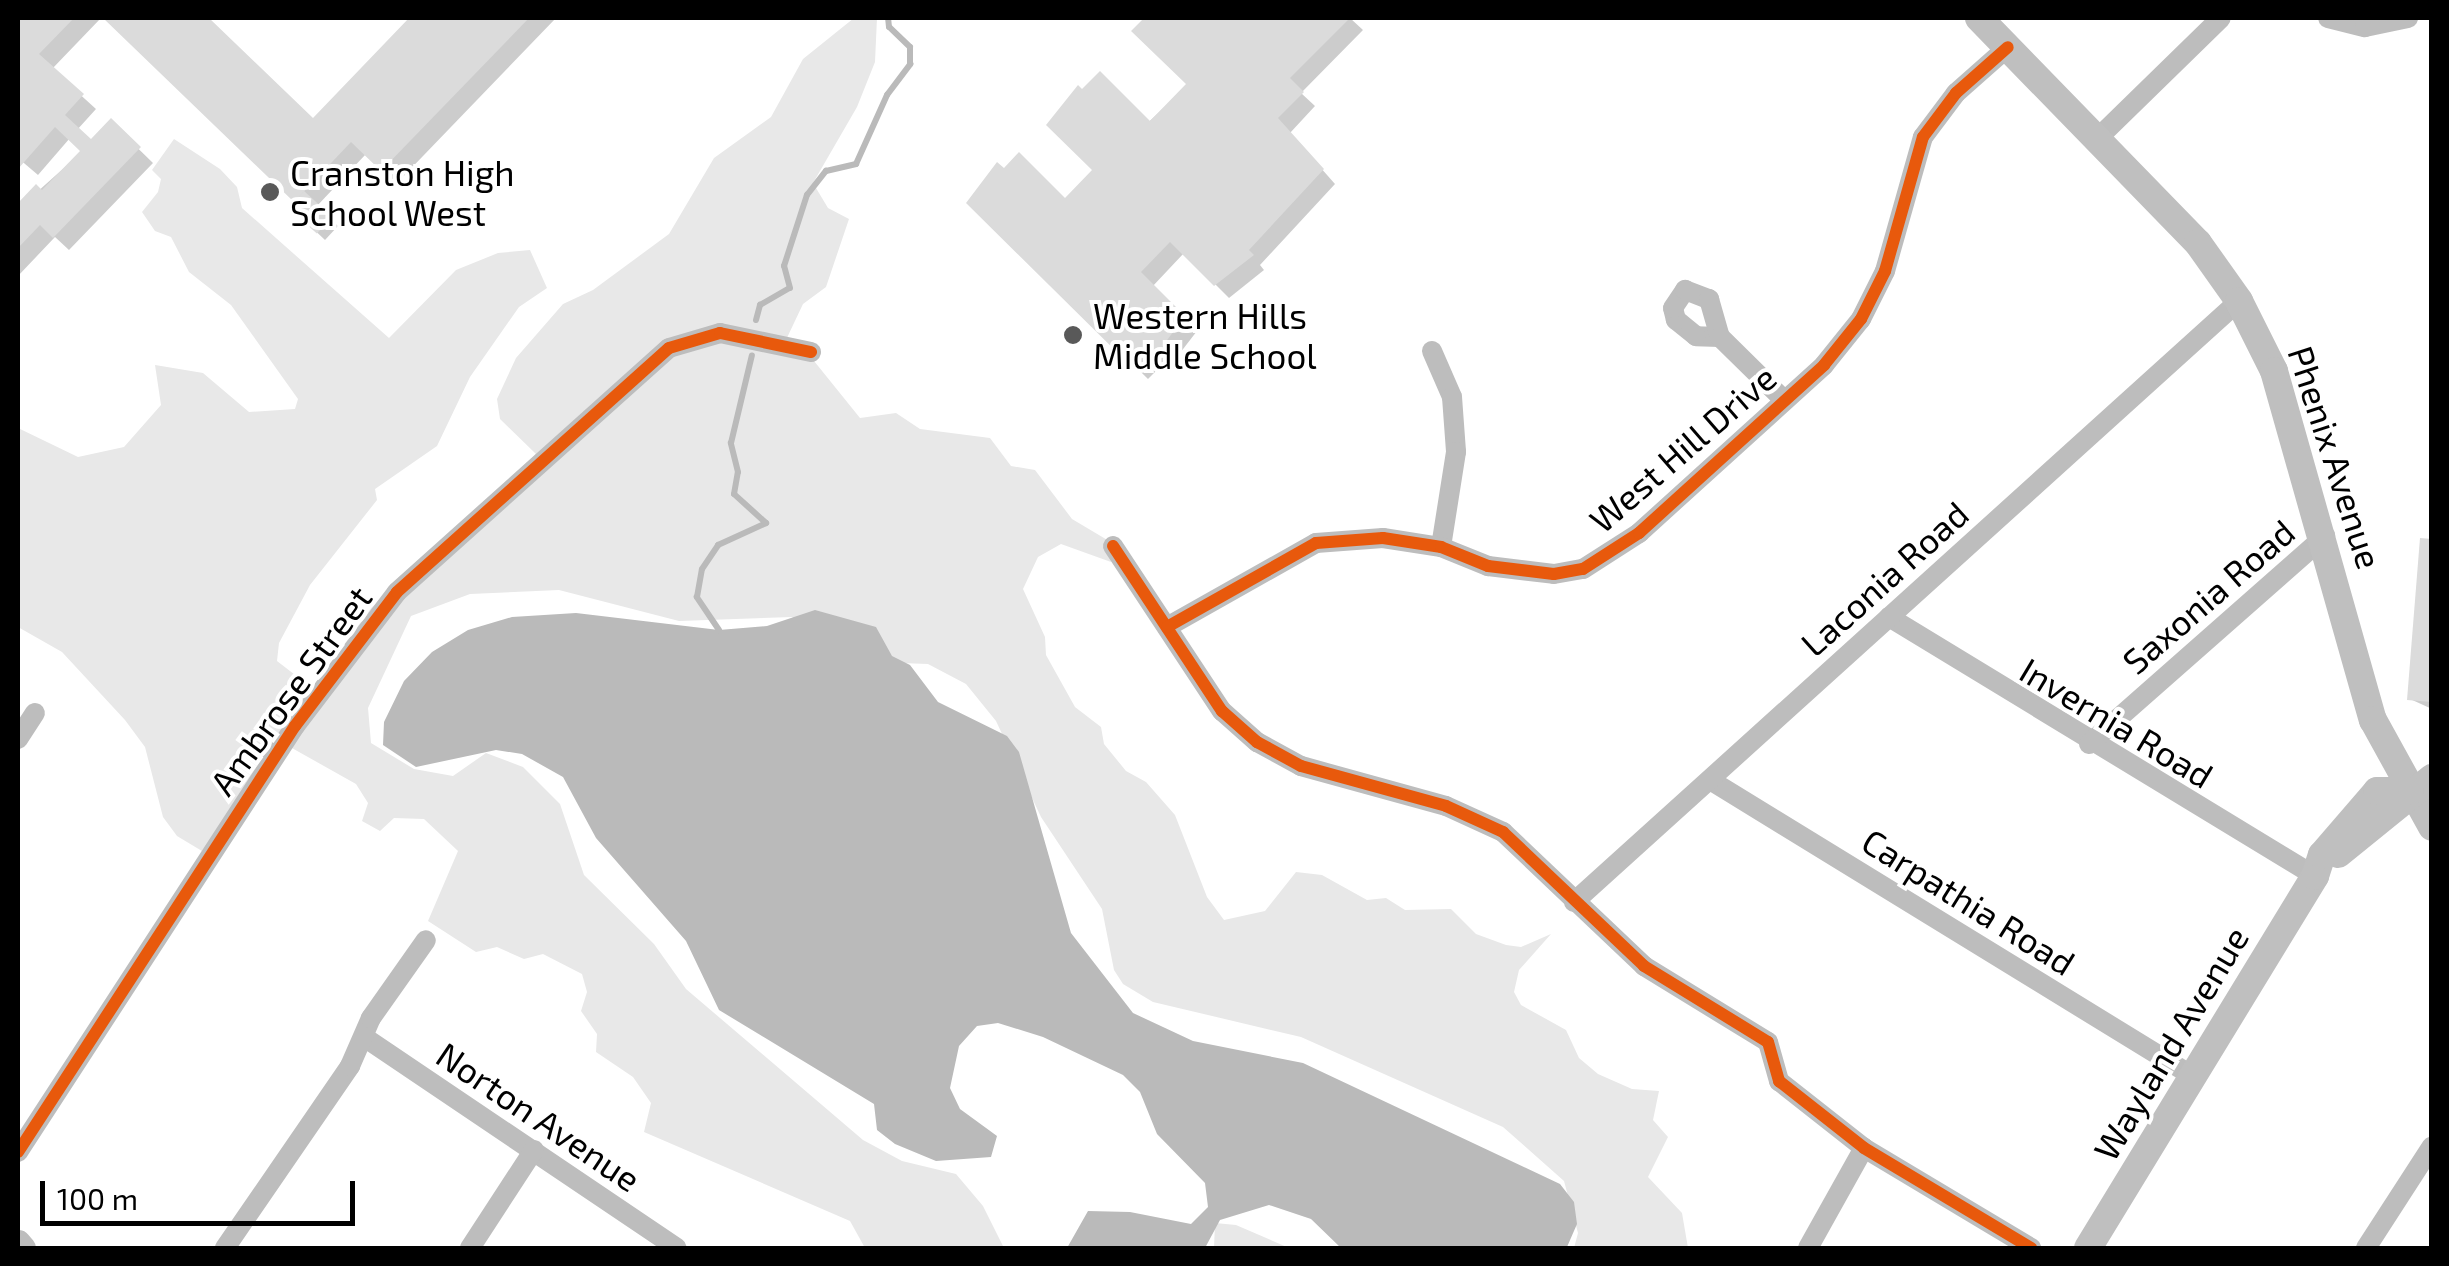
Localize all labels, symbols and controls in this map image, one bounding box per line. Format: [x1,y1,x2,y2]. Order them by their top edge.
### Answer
place label: Cranston High School West [290,151,515,233]
marker: Cranston High School West [259,181,281,203]
place label: Western Hills Middle School [1093,294,1317,376]
marker: Western Hills Middle School [1062,324,1084,346]
street label: Phenix Avenue [2280,340,2392,574]
street label: West Hill Drive [1580,355,1784,541]
street label: Laconia Road [1792,492,1976,664]
street label: Saxonia Road [2114,510,2302,682]
street label: Ambrose Street [200,578,380,802]
street label: Invernia Road [2013,648,2221,796]
street label: Carpathia Road [1855,819,2083,983]
street label: Wayland Avenue [2084,918,2256,1168]
street label: Norton Avenue [429,1032,649,1200]
scale bar [45,1161,360,1223]
text: 100 m [57,1180,138,1216]

